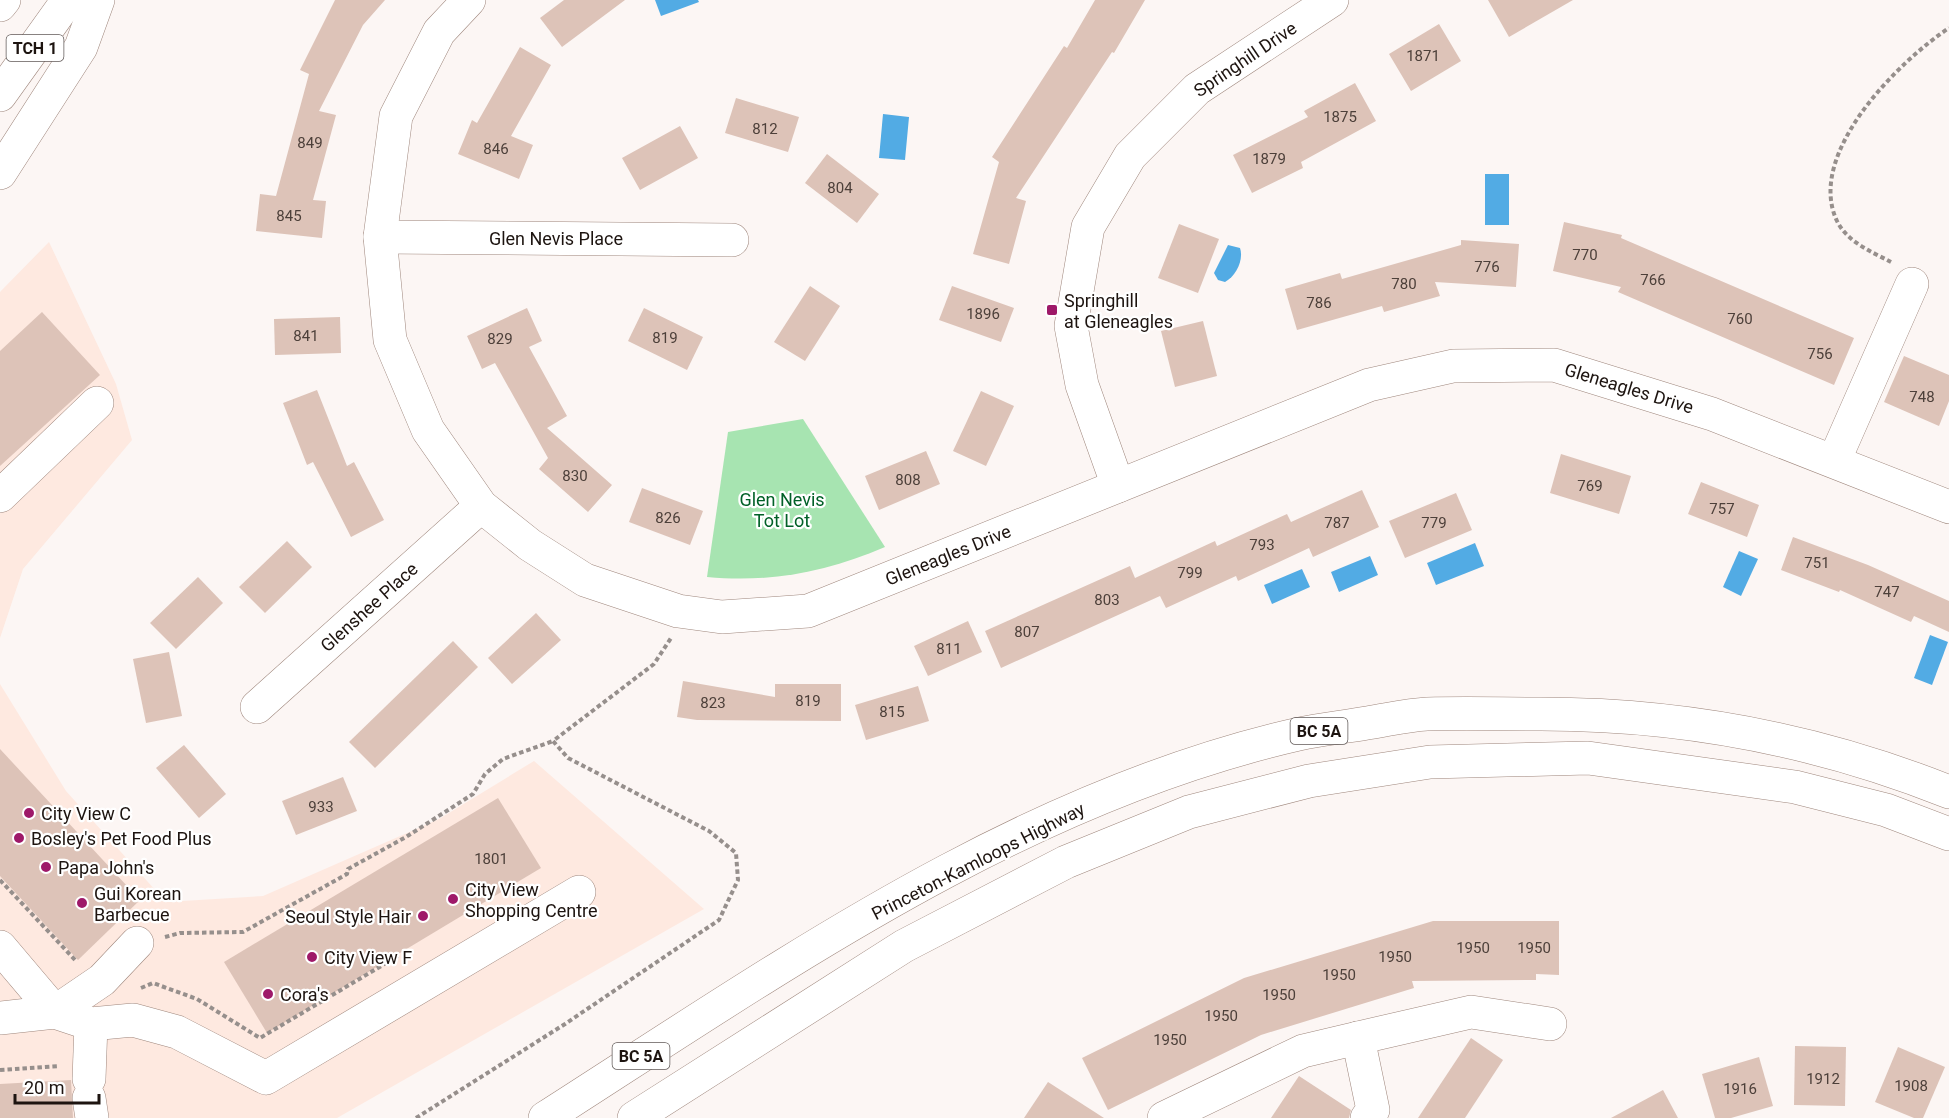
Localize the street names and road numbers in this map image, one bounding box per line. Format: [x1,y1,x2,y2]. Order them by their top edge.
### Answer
street label: Springhill Drive [1190,17,1300,101]
road number: TCH 1 [6,35,63,61]
street label: Glen Nevis Place [489,228,623,249]
street label: Gleneagles Drive [1562,358,1696,418]
street label: Gleneagles Drive [882,520,1014,590]
street label: Glenshee Place [316,558,422,656]
road number: BC 5A [1290,718,1348,744]
street label: Princeton-Kamloops Highway [868,798,1088,924]
road number: BC 5A [612,1043,670,1069]

